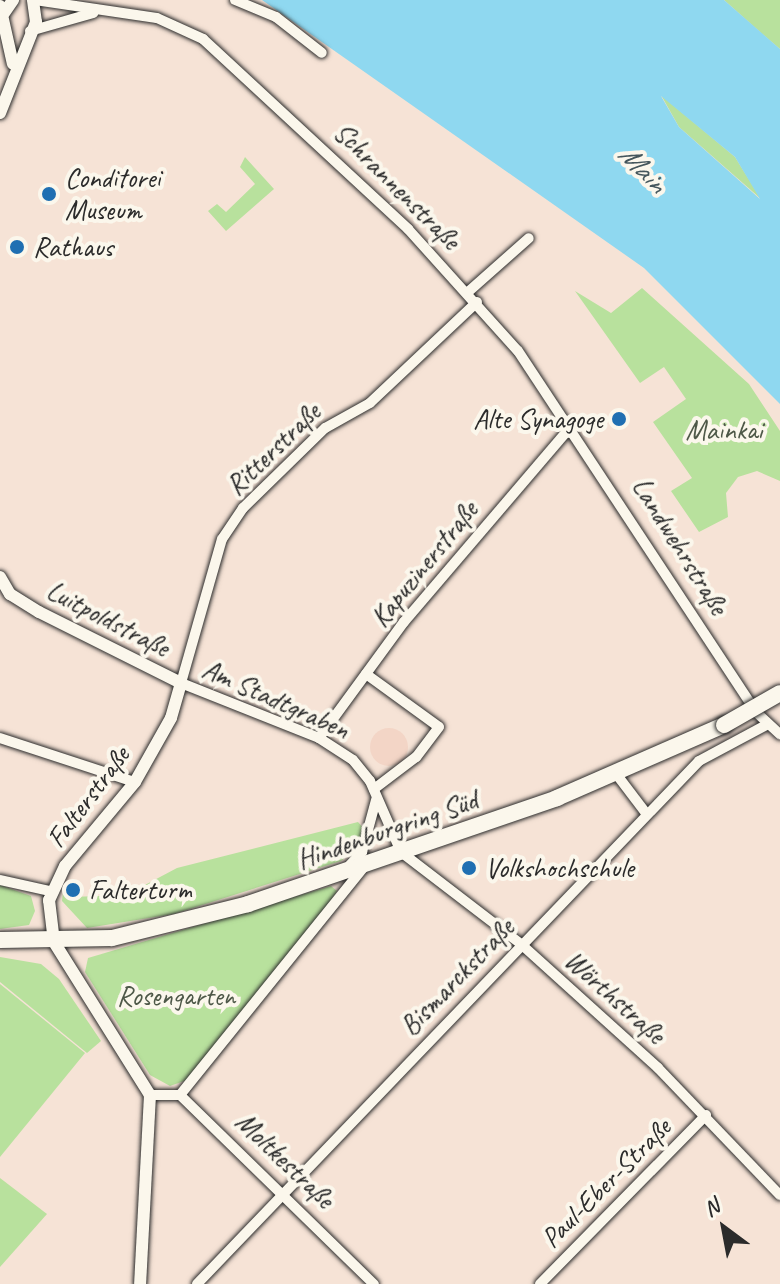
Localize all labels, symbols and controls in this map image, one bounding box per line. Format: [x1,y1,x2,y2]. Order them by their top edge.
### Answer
street label: Schrannenstraße [327,116,467,256]
water label: Main [611,136,675,200]
place label: Conditorei Museum [65,161,161,227]
marker: Conditorei Museum [40,185,58,203]
place label: Rathaus [33,230,113,264]
marker: Rathaus [8,238,26,256]
street label: Ritterstraße [219,396,327,502]
place label: Alte Synagoge [473,402,603,436]
marker: Alte Synagoge [610,410,628,428]
park label: Mainkai [685,413,763,447]
street label: Landwehrstraße [625,471,735,621]
street label: Kapuzinerstraße [363,494,485,634]
street label: Luitpoldstraße [41,574,175,664]
street label: Am Stadtgraben [197,652,355,746]
street label: Falterstraße [39,740,137,854]
street label: Hindenburgring Süd [292,783,482,877]
place label: Volkshochschule [485,851,634,885]
marker: Volkshochschule [460,859,478,877]
place label: Falterturm [89,873,192,907]
marker: Falterturm [64,881,82,899]
street label: Bismarckstraße [393,912,521,1042]
street label: Wörthstraße [558,943,672,1051]
park label: Rosengarten [117,979,235,1013]
street label: Moltkestraße [229,1105,341,1215]
street label: Paul-Eber-Straße [534,1111,678,1255]
north arrow [684,1188,764,1268]
text: N [698,1192,724,1223]

